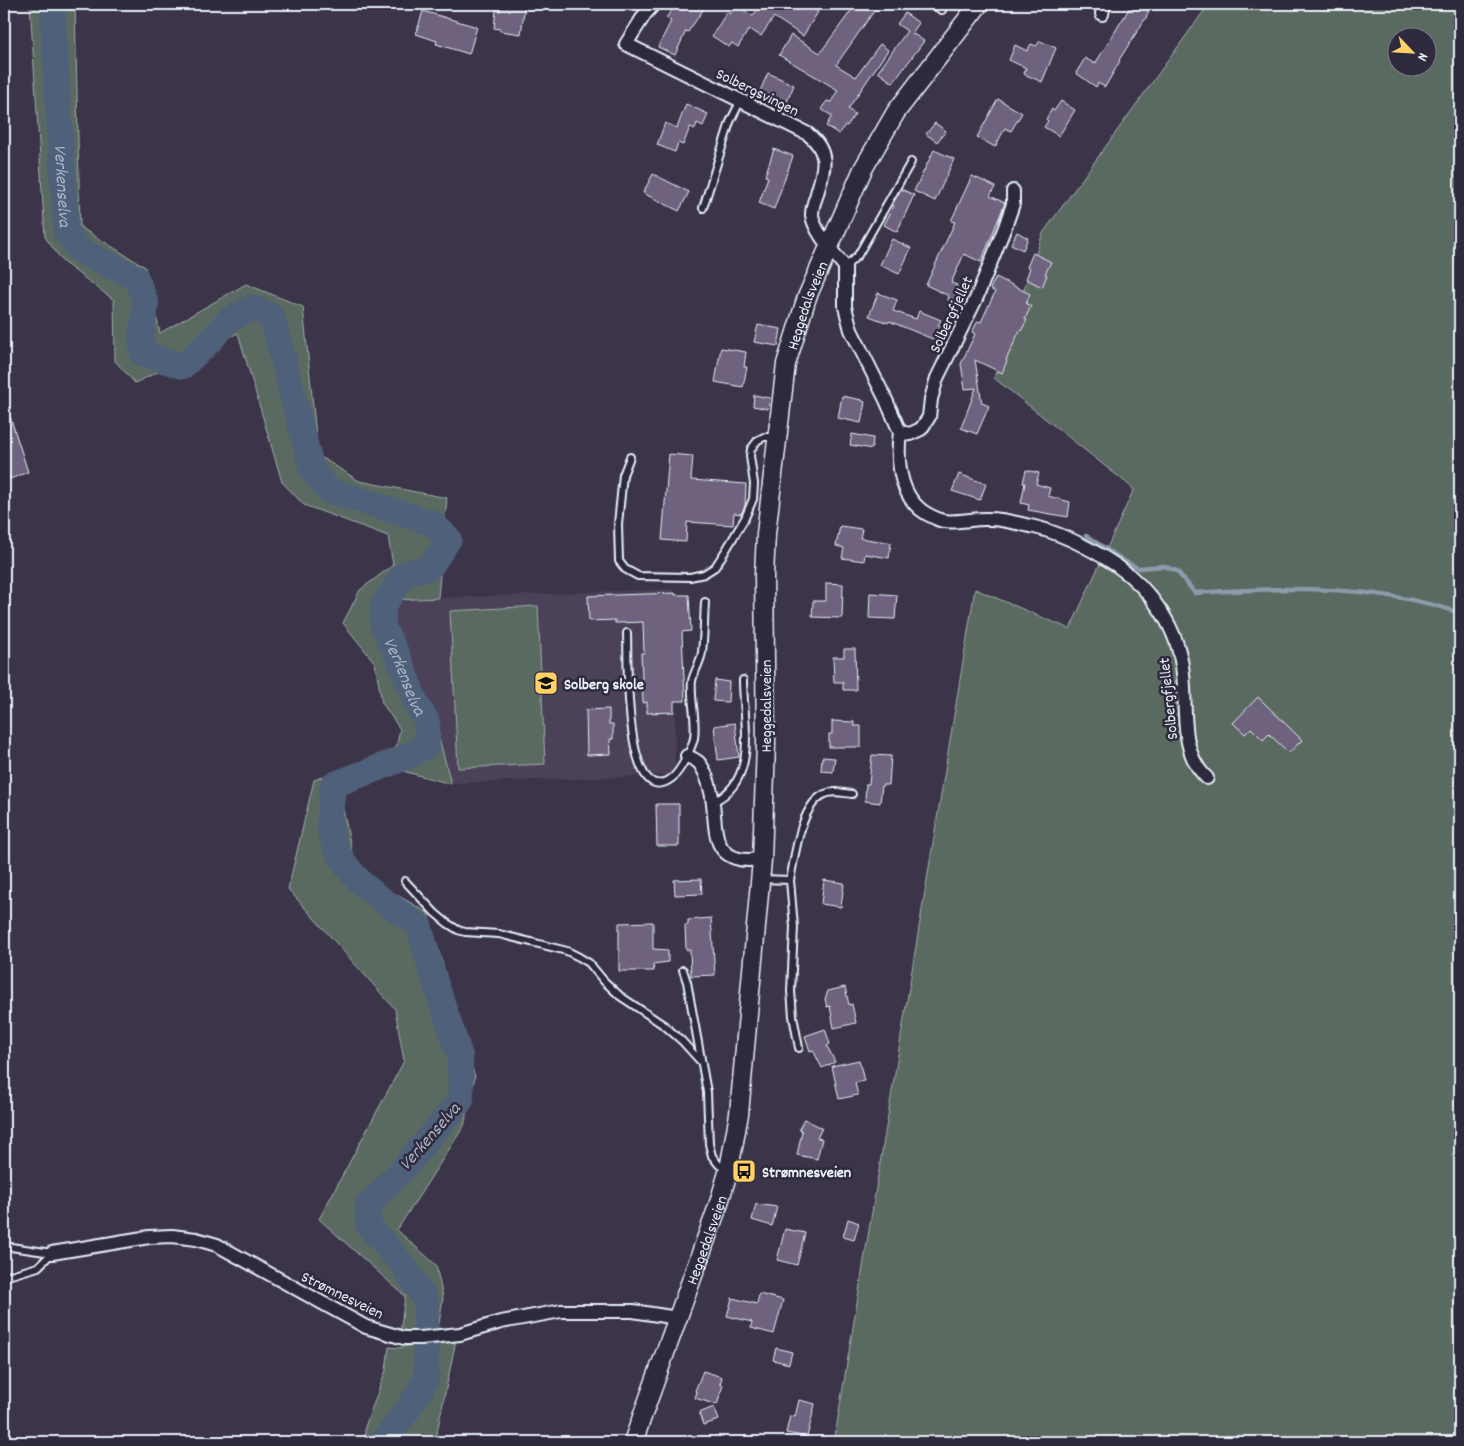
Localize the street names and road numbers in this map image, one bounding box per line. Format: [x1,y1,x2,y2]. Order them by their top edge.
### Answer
street label: Solbergsvingen [711,63,802,123]
street label: Heggedalsveien [782,258,835,353]
street label: Solbergfjellet [924,273,980,357]
street label: Solbergfjellet [1154,657,1185,741]
street label: Heggedalsveien [756,660,779,752]
street label: Heggedalsveien [682,1193,734,1288]
street label: Strømnesveien [297,1266,387,1326]

